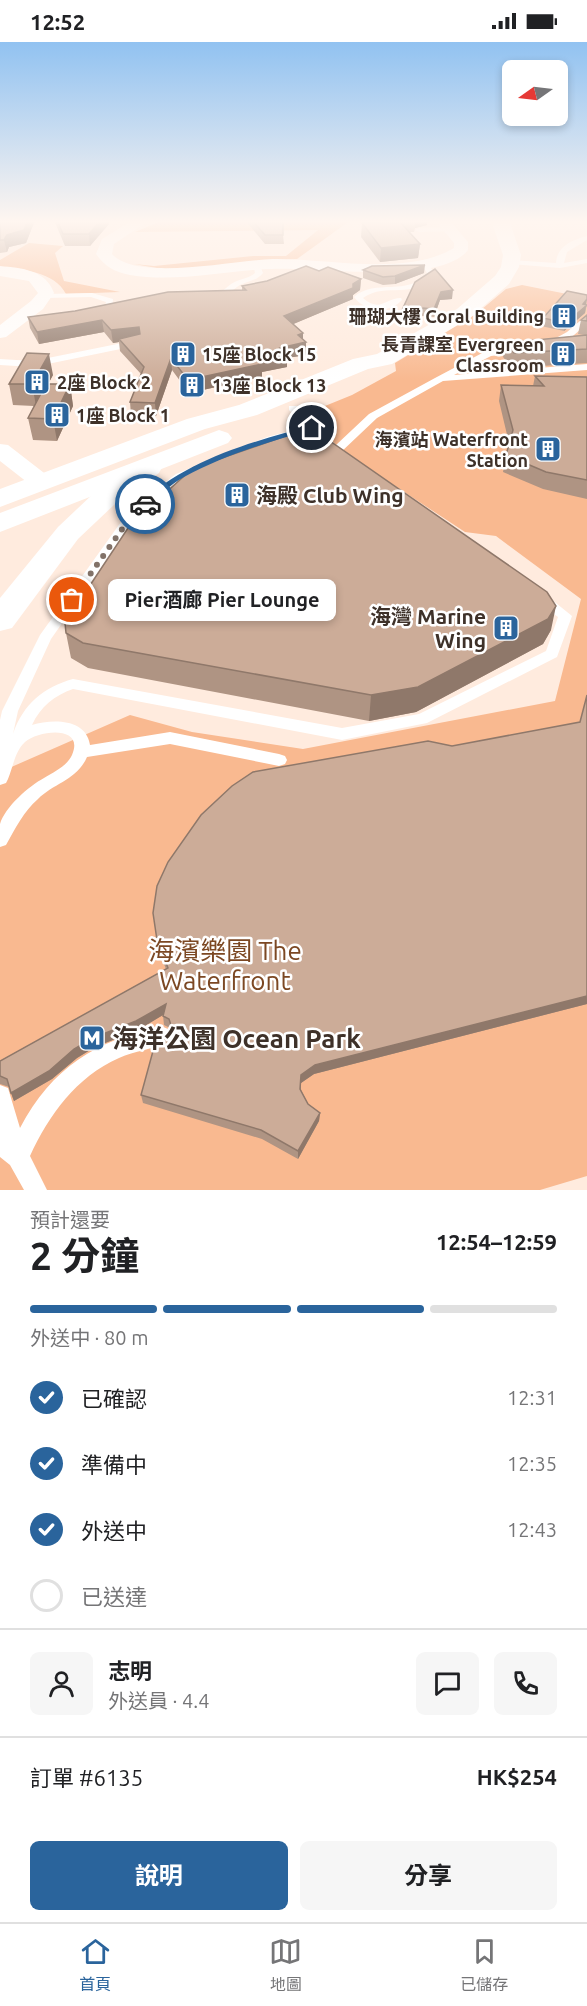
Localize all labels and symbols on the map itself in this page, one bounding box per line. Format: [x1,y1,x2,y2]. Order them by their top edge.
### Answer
north arrow [502,60,568,126]
building icon: 珊瑚大樓 Coral Building [549,301,579,331]
place label: 珊瑚大樓 Coral Building [349,306,544,326]
place label: 長青課室 Evergreen Classroom [381,334,544,375]
building icon: 15座 Block 15 [168,339,198,369]
building icon: 長青課室 Evergreen Classroom [548,339,578,369]
place label: 15座 Block 15 [202,344,316,364]
building icon: 2座 Block 2 [22,367,52,397]
building icon: 13座 Block 13 [177,370,207,400]
place label: 2座 Block 2 [57,372,151,392]
place label: 13座 Block 13 [212,375,326,395]
building icon: 1座 Block 1 [42,400,72,430]
pin [286,402,337,453]
place label: 1座 Block 1 [76,405,170,425]
place label: 海濱站 Waterfront Station [374,429,528,470]
building icon: 海濱站 Waterfront Station [533,434,563,464]
courier [115,474,175,534]
building icon: 海殿 Club Wing [222,480,252,510]
place label: 海殿 Club Wing [256,483,404,507]
pin [46,574,97,625]
callout: Pier酒廊 Pier Lounge [108,579,336,621]
place label: 海灣 Marine Wing [370,604,486,652]
building icon: 海灣 Marine Wing [491,613,521,643]
park label: 海濱樂園 The Waterfront [148,936,302,995]
metro station icon: 海洋公園 Ocean Park [77,1023,107,1053]
place label: 海洋公園 Ocean Park [112,1024,361,1053]

